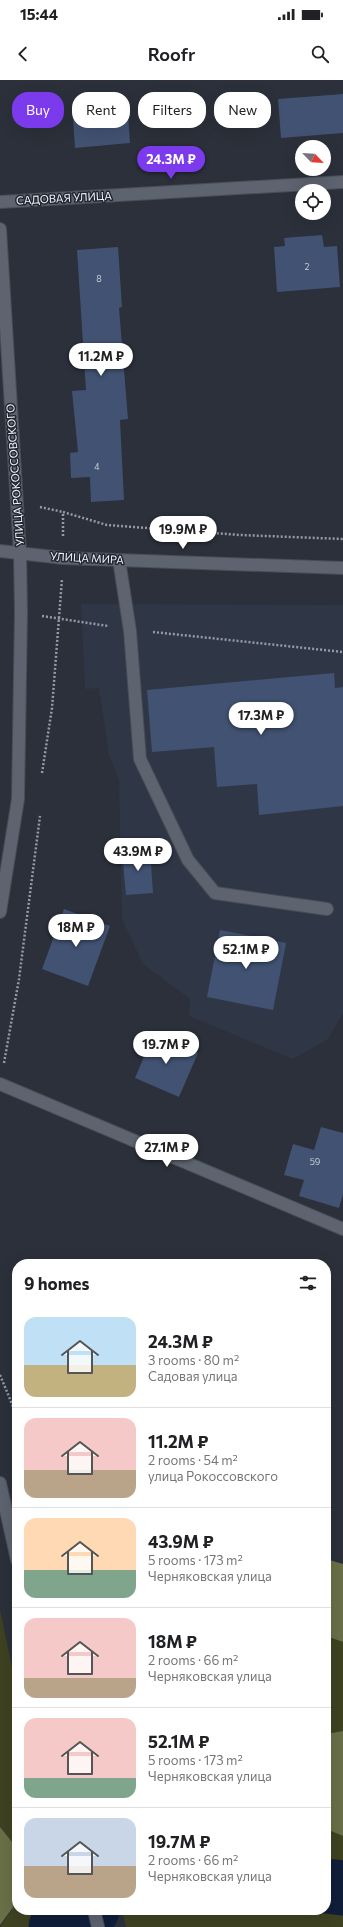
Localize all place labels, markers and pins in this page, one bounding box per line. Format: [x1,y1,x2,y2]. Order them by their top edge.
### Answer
pin: 24.3M ₽ [134,146,208,180]
pin: 11.2M ₽ [64,343,138,377]
pin: 19.9M ₽ [146,516,220,550]
pin: 17.3M ₽ [224,702,298,736]
pin: 43.9M ₽ [101,838,175,872]
pin: 18M ₽ [48,914,104,948]
pin: 52.1M ₽ [209,936,283,970]
pin: 19.7M ₽ [129,1031,203,1065]
pin: 27.1M ₽ [130,1134,204,1168]

